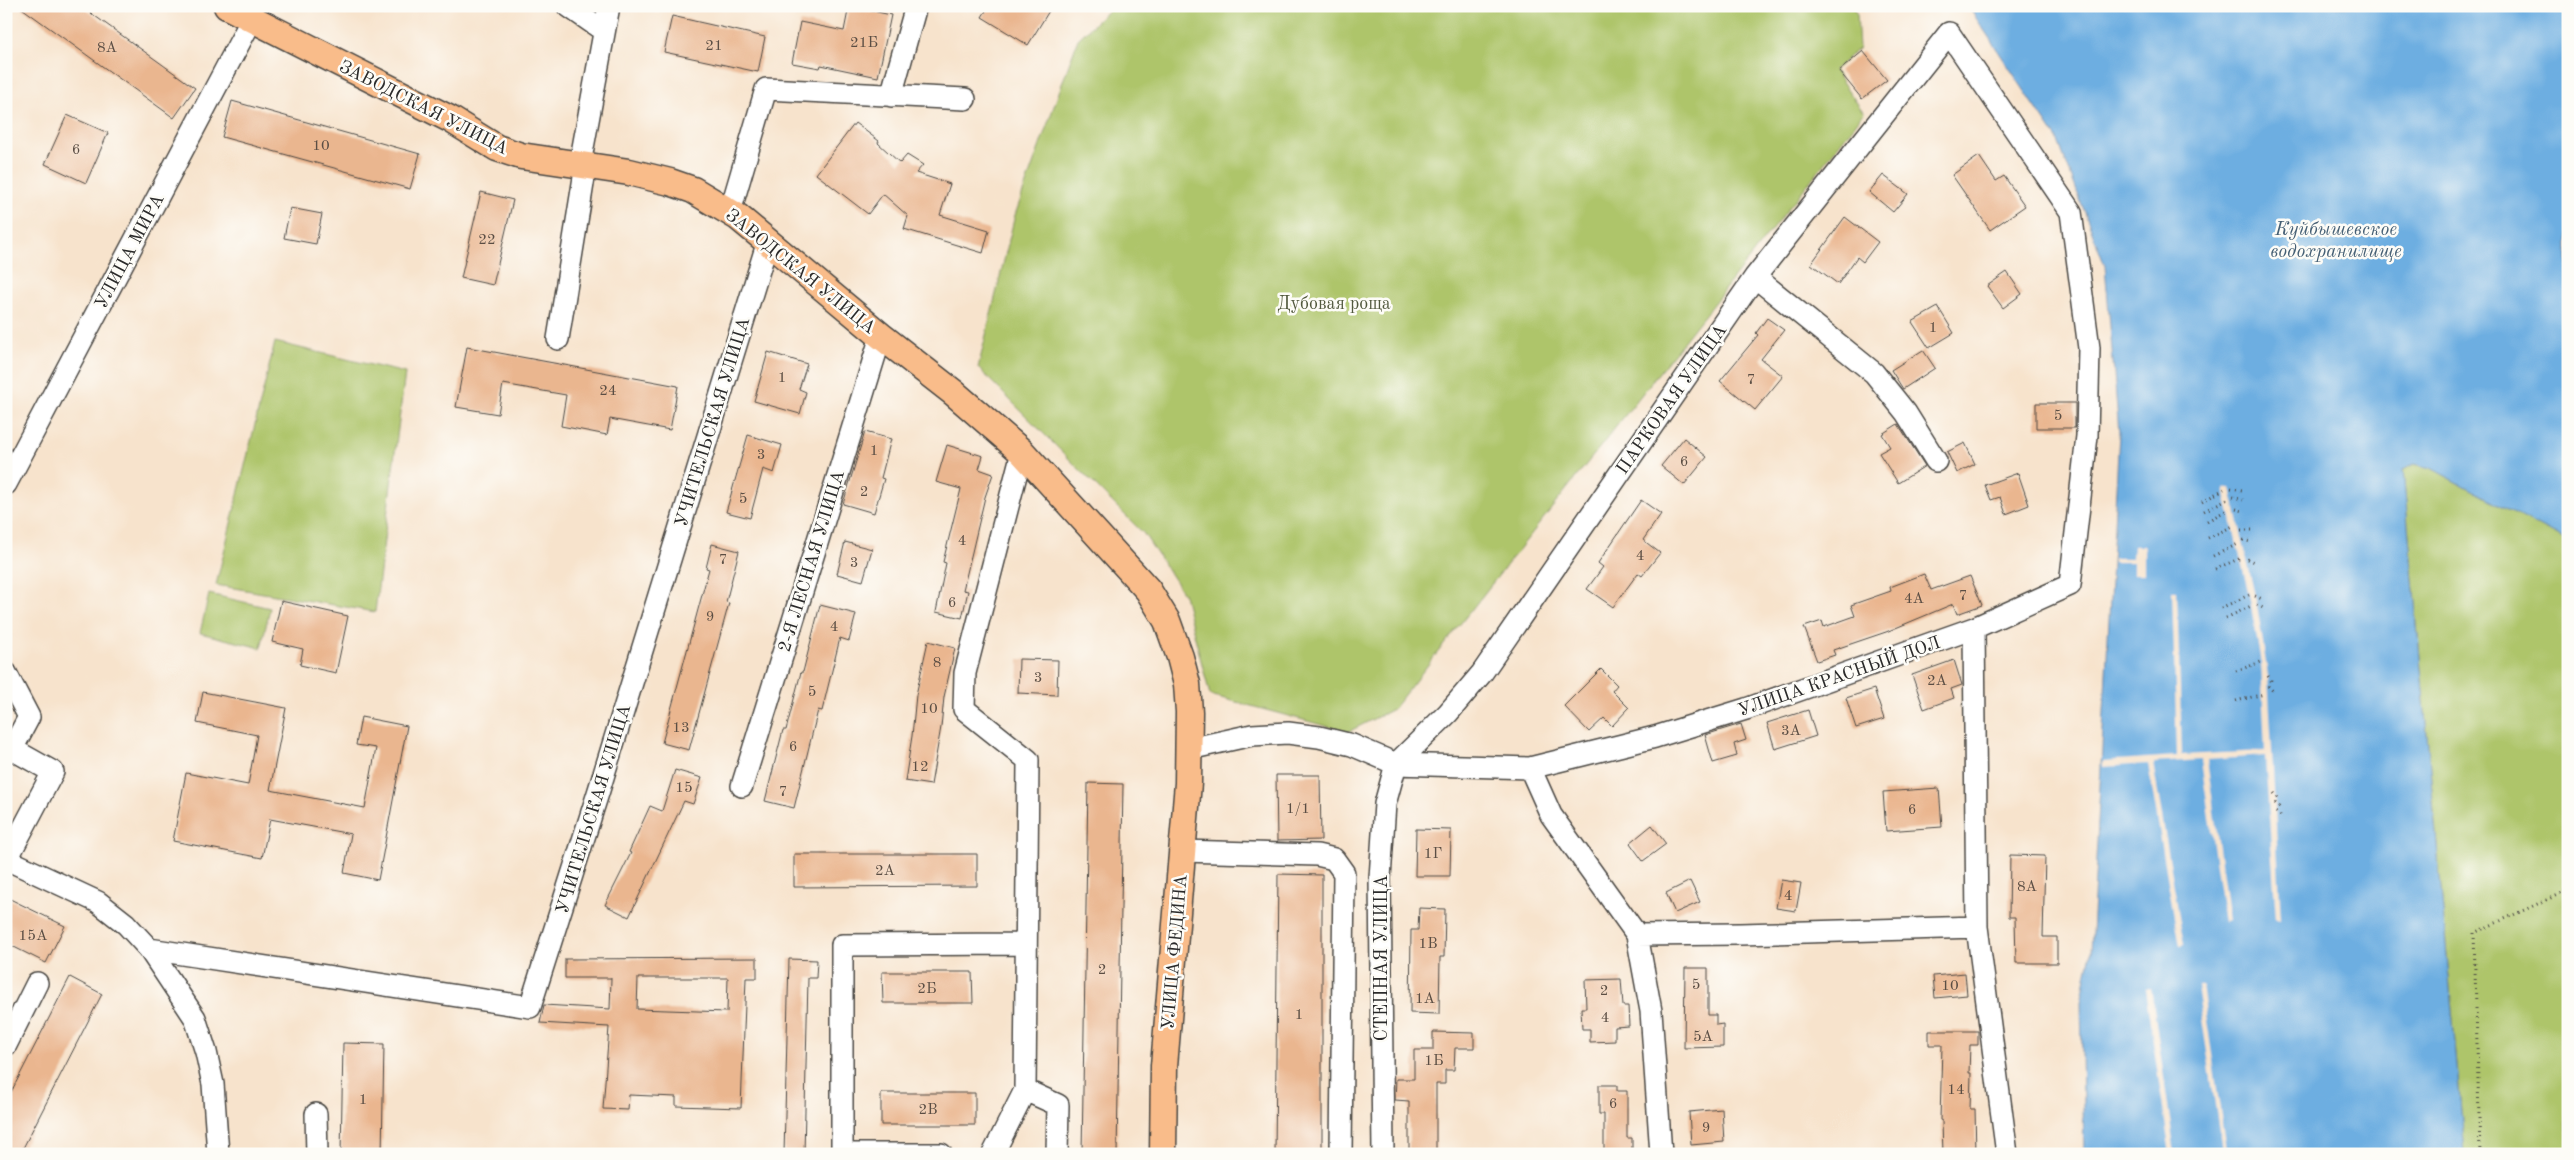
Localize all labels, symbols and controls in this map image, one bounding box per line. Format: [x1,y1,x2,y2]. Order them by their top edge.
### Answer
house number: 21Б [850,36,878,51]
house number: 21 [705,39,723,54]
house number: 8А [97,41,118,56]
street label: ЗАВОДСКАЯ УЛИЦА [336,57,511,158]
house number: 10 [312,139,330,154]
house number: 6 [72,143,80,158]
street label: УЛИЦА МИРА [92,191,168,312]
street label: ЗАВОДСКАЯ УЛИЦА [722,206,879,338]
water label: Куйбышевское водохранилище [2270,220,2402,262]
house number: 22 [478,233,496,248]
park label: Дубовая роща [1277,295,1391,313]
street label: УЧИТЕЛЬСКАЯ УЛИЦА [672,315,754,529]
street label: ПАРКОВАЯ УЛИЦА [1613,321,1730,478]
house number: 1 [1929,321,1937,336]
house number: 1 [778,371,786,386]
house number: 7 [1747,373,1755,388]
house number: 24 [599,384,617,399]
house number: 5 [2054,409,2062,424]
house number: 1 [870,444,878,459]
house number: 3 [757,448,765,463]
house number: 6 [1680,455,1688,470]
street label: 2-Я ЛЕСНАЯ УЛИЦА [776,468,848,654]
house number: 2 [860,485,868,500]
house number: 5 [739,492,747,507]
house number: 4 [958,534,966,549]
house number: 4 [1636,549,1644,564]
house number: 7 [719,553,727,568]
house number: 3 [850,556,858,571]
house number: 7 [1959,589,1967,604]
house number: 4А [1904,592,1925,607]
house number: 6 [948,596,956,611]
house number: 9 [706,610,714,625]
house number: 4 [830,620,838,635]
street label: УЛИЦА КРАСНЫЙ ДОЛ [1734,630,1943,720]
house number: 8 [933,656,941,671]
house number: 3 [1034,671,1042,686]
house number: 2А [1927,674,1948,689]
house number: 5 [808,685,816,700]
street label: УЧИТЕЛЬСКАЯ УЛИЦА [553,702,635,916]
house number: 10 [920,702,938,717]
house number: 13 [672,721,690,736]
house number: 3А [1781,724,1802,739]
house number: 6 [789,740,797,755]
house number: 12 [911,760,929,775]
house number: 15 [675,781,693,796]
house number: 7 [779,785,787,800]
house number: 1/1 [1286,802,1310,817]
house number: 6 [1908,803,1916,818]
house number: 1Г [1424,847,1442,862]
house number: 2А [875,864,896,879]
street label: УЛИЦА ФЕДИНА [1159,873,1191,1031]
street label: СТЕПНАЯ УЛИЦА [1373,875,1391,1041]
house number: 8А [2017,880,2038,895]
house number: 4 [1784,889,1792,904]
house number: 15А [19,929,48,944]
house number: 1В [1418,937,1438,952]
house number: 2 [1098,963,1106,978]
house number: 5 [1692,978,1700,993]
house number: 10 [1941,979,1959,994]
house number: 2Б [917,982,937,997]
house number: 2 [1600,984,1608,999]
house number: 1А [1415,992,1436,1007]
house number: 1 [1295,1008,1303,1023]
house number: 4 [1601,1011,1609,1026]
house number: 5А [1693,1030,1714,1045]
house number: 1Б [1424,1054,1444,1069]
house number: 14 [1947,1083,1965,1098]
house number: 1 [359,1093,367,1108]
house number: 6 [1609,1097,1617,1112]
house number: 2В [918,1103,938,1118]
house number: 9 [1702,1121,1710,1136]

